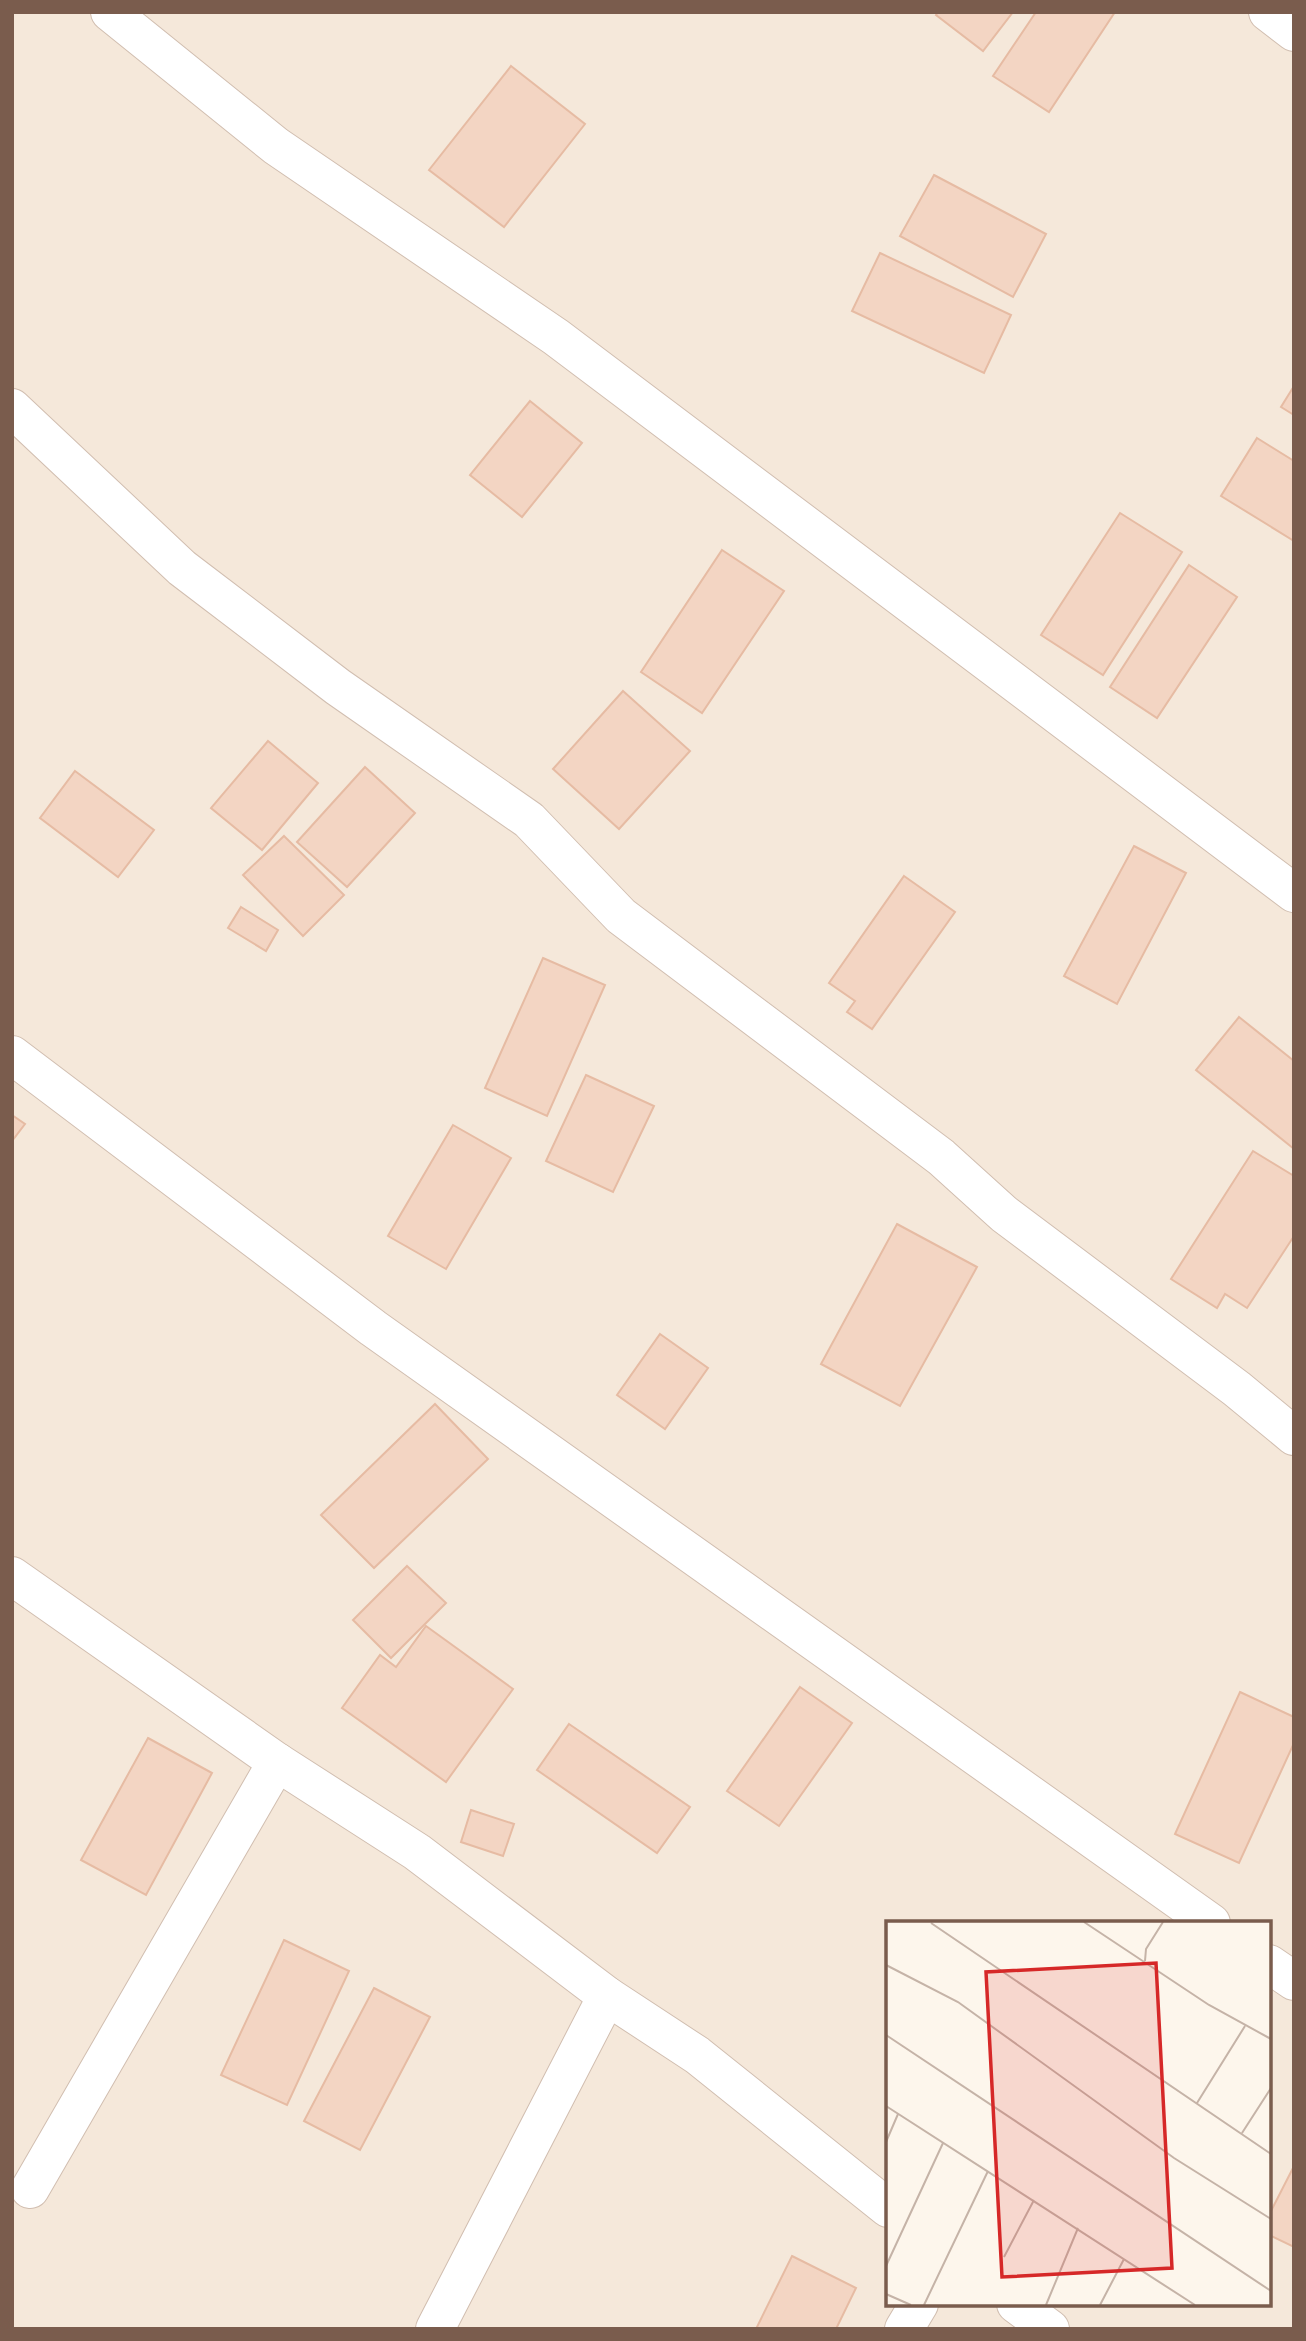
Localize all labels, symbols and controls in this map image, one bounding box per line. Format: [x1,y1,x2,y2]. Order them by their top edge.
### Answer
inset map [886,1921,1271,2306]

